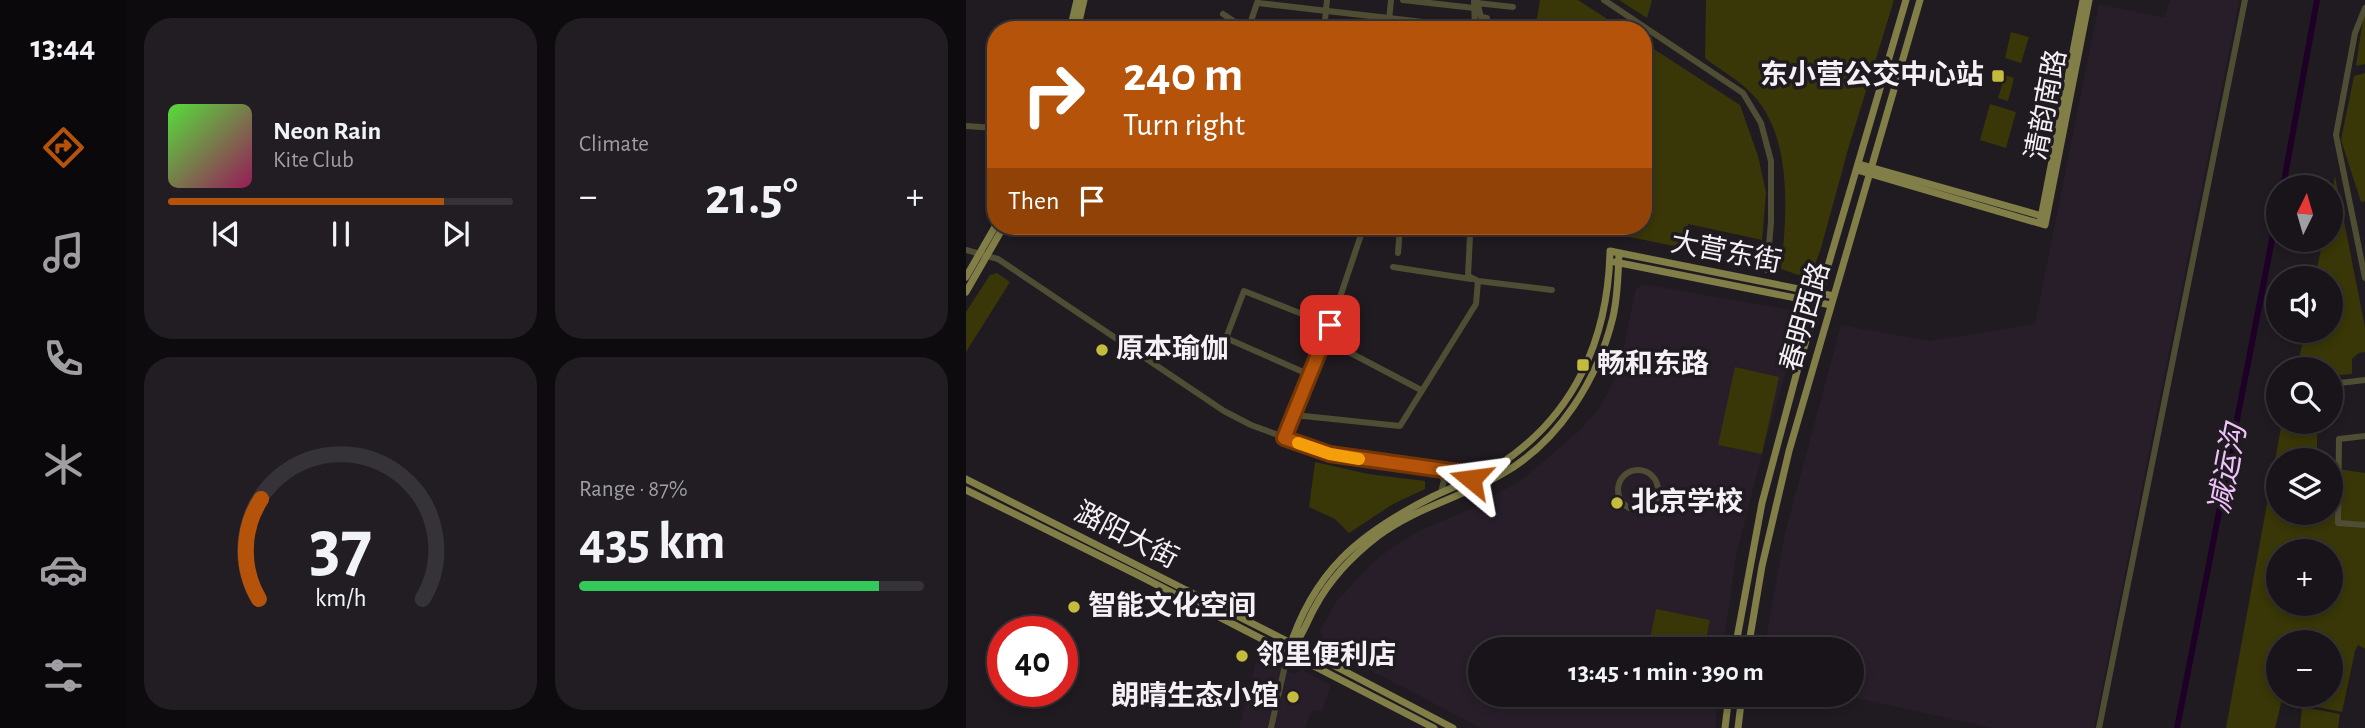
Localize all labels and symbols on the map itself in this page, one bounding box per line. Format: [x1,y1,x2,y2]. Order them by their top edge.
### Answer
street label: 清韵南路 [2021,47,2071,163]
place label: 东小营公交中心站 [1760,59,1984,90]
marker: 东小营公交中心站 [1990,68,2006,84]
north arrow [2266,175,2343,252]
street label: 大营东街 [1668,227,1784,277]
street label: 春明西路 [1775,259,1835,375]
pin [1300,295,1360,355]
place label: 原本瑜伽 [1116,333,1228,364]
marker: 原本瑜伽 [1094,342,1110,358]
place label: 畅和东路 [1597,348,1709,379]
marker: 畅和东路 [1575,357,1591,373]
water label: 减运沟 [2203,419,2252,516]
position arrow [1434,442,1508,516]
place label: 北京学校 [1631,486,1743,517]
marker: 北京学校 [1609,495,1625,511]
street label: 潞阳大街 [1070,496,1183,574]
place label: 智能文化空间 [1088,590,1256,621]
marker: 智能文化空间 [1066,599,1082,615]
speed limit sign: 40 [987,616,1078,707]
place label: 邻里便利店 [1256,639,1396,670]
marker: 邻里便利店 [1234,648,1250,664]
place label: 朗晴生态小馆 [1111,680,1279,711]
marker: 朗晴生态小馆 [1285,689,1301,705]

